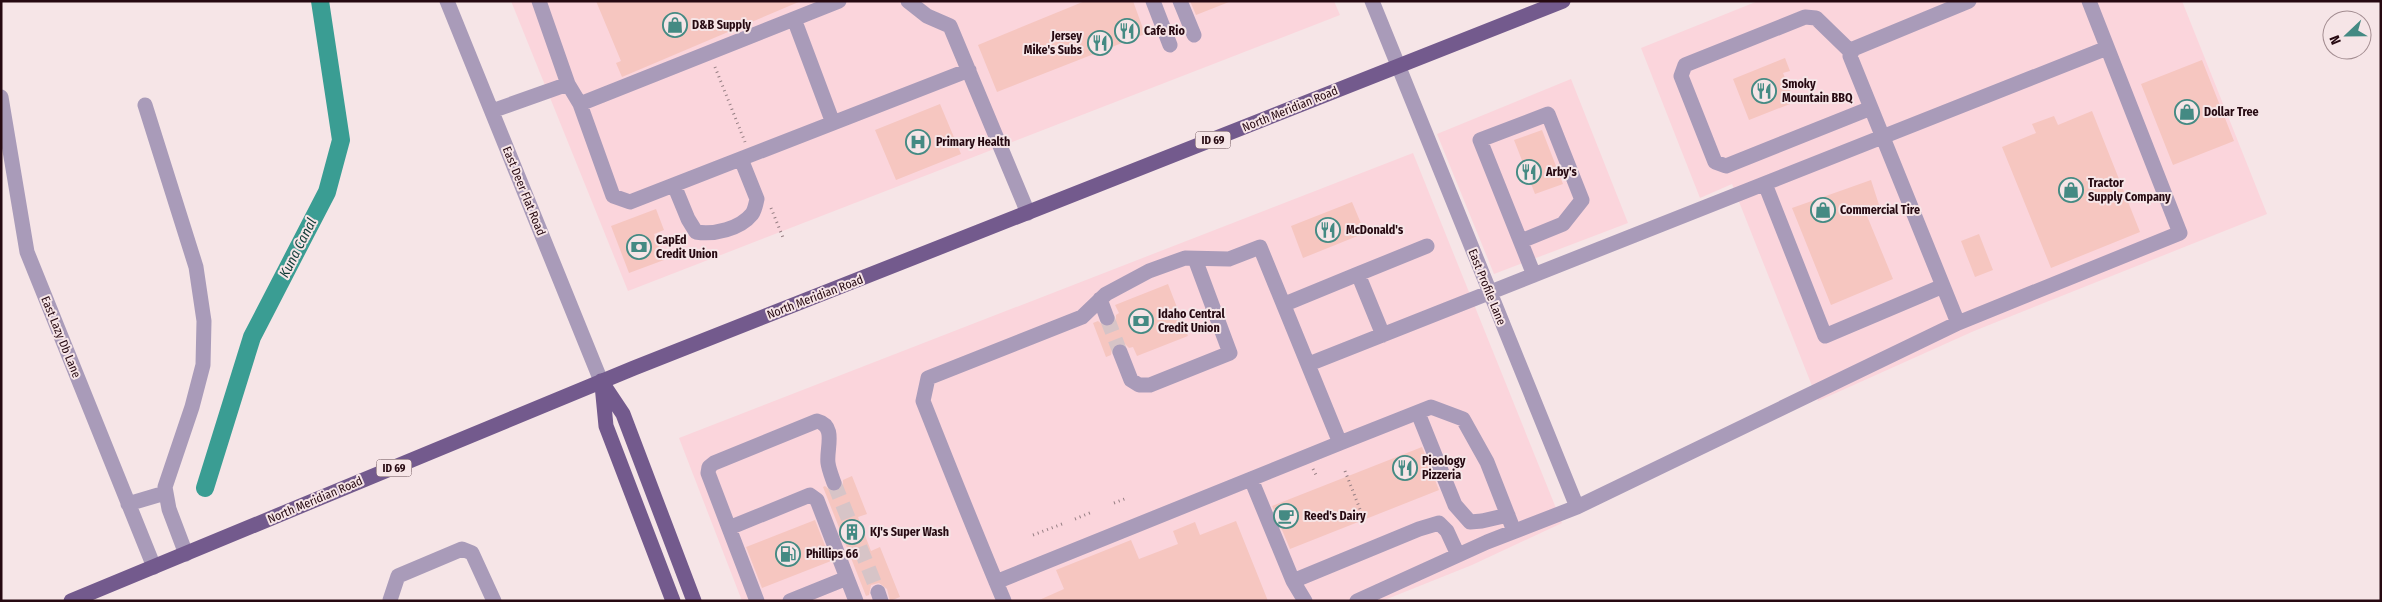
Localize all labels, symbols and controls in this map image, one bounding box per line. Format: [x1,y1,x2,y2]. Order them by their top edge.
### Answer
north arrow [2322,10,2372,60]
shop icon: D&B Supply [662,12,688,38]
place label: D&B Supply [692,18,751,32]
restaurant icon: Cafe Rio [1114,18,1140,44]
place label: Cafe Rio [1144,24,1185,38]
place label: Jersey Mike's Subs [1024,29,1083,57]
restaurant icon: Jersey Mike's Subs [1087,30,1113,56]
text: N [2326,33,2345,47]
place label: Smoky Mountain BBQ [1782,77,1853,105]
restaurant icon: Smoky Mountain BBQ [1751,78,1777,104]
street label: North Meridian Road [1240,83,1340,135]
shop icon: Dollar Tree [2174,99,2200,125]
place label: Dollar Tree [2204,105,2259,119]
hospital icon: Primary Health [905,129,931,155]
road number: ID 69 [1196,132,1230,148]
place label: Primary Health [936,135,1010,149]
street label: East Deer Flat Road [500,144,548,238]
restaurant icon: Arby's [1516,159,1542,185]
place label: Arby's [1545,165,1578,179]
place label: Tractor Supply Company [2088,176,2171,204]
shop icon: Tractor Supply Company [2058,177,2084,203]
shop icon: Commercial Tire [1810,197,1836,223]
place label: Commercial Tire [1840,203,1920,217]
water label: Kuna Canal [276,215,320,281]
restaurant icon: McDonald's [1315,217,1341,243]
place label: McDonald's [1346,223,1404,237]
place label: CapEd Credit Union [656,233,718,261]
bank icon: CapEd Credit Union [626,234,652,260]
street label: East Profile Lane [1465,247,1509,327]
street label: North Meridian Road [765,272,865,322]
street label: East Lazy Db Lane [38,294,84,380]
place label: Idaho Central Credit Union [1158,307,1225,335]
bank icon: Idaho Central Credit Union [1128,308,1154,334]
place label: Pieology Pizzeria [1422,454,1466,482]
restaurant icon: Pieology Pizzeria [1392,455,1418,481]
road number: ID 69 [376,459,412,476]
street label: North Meridian Road [265,474,365,526]
cafe icon: Reed's Dairy [1273,503,1299,529]
place label: Reed's Dairy [1304,509,1366,523]
building icon: KJ's Super Wash [839,519,865,545]
place label: KJ's Super Wash [870,525,949,539]
fuel station icon: Phillips 66 [775,541,801,567]
place label: Phillips 66 [806,547,858,561]

